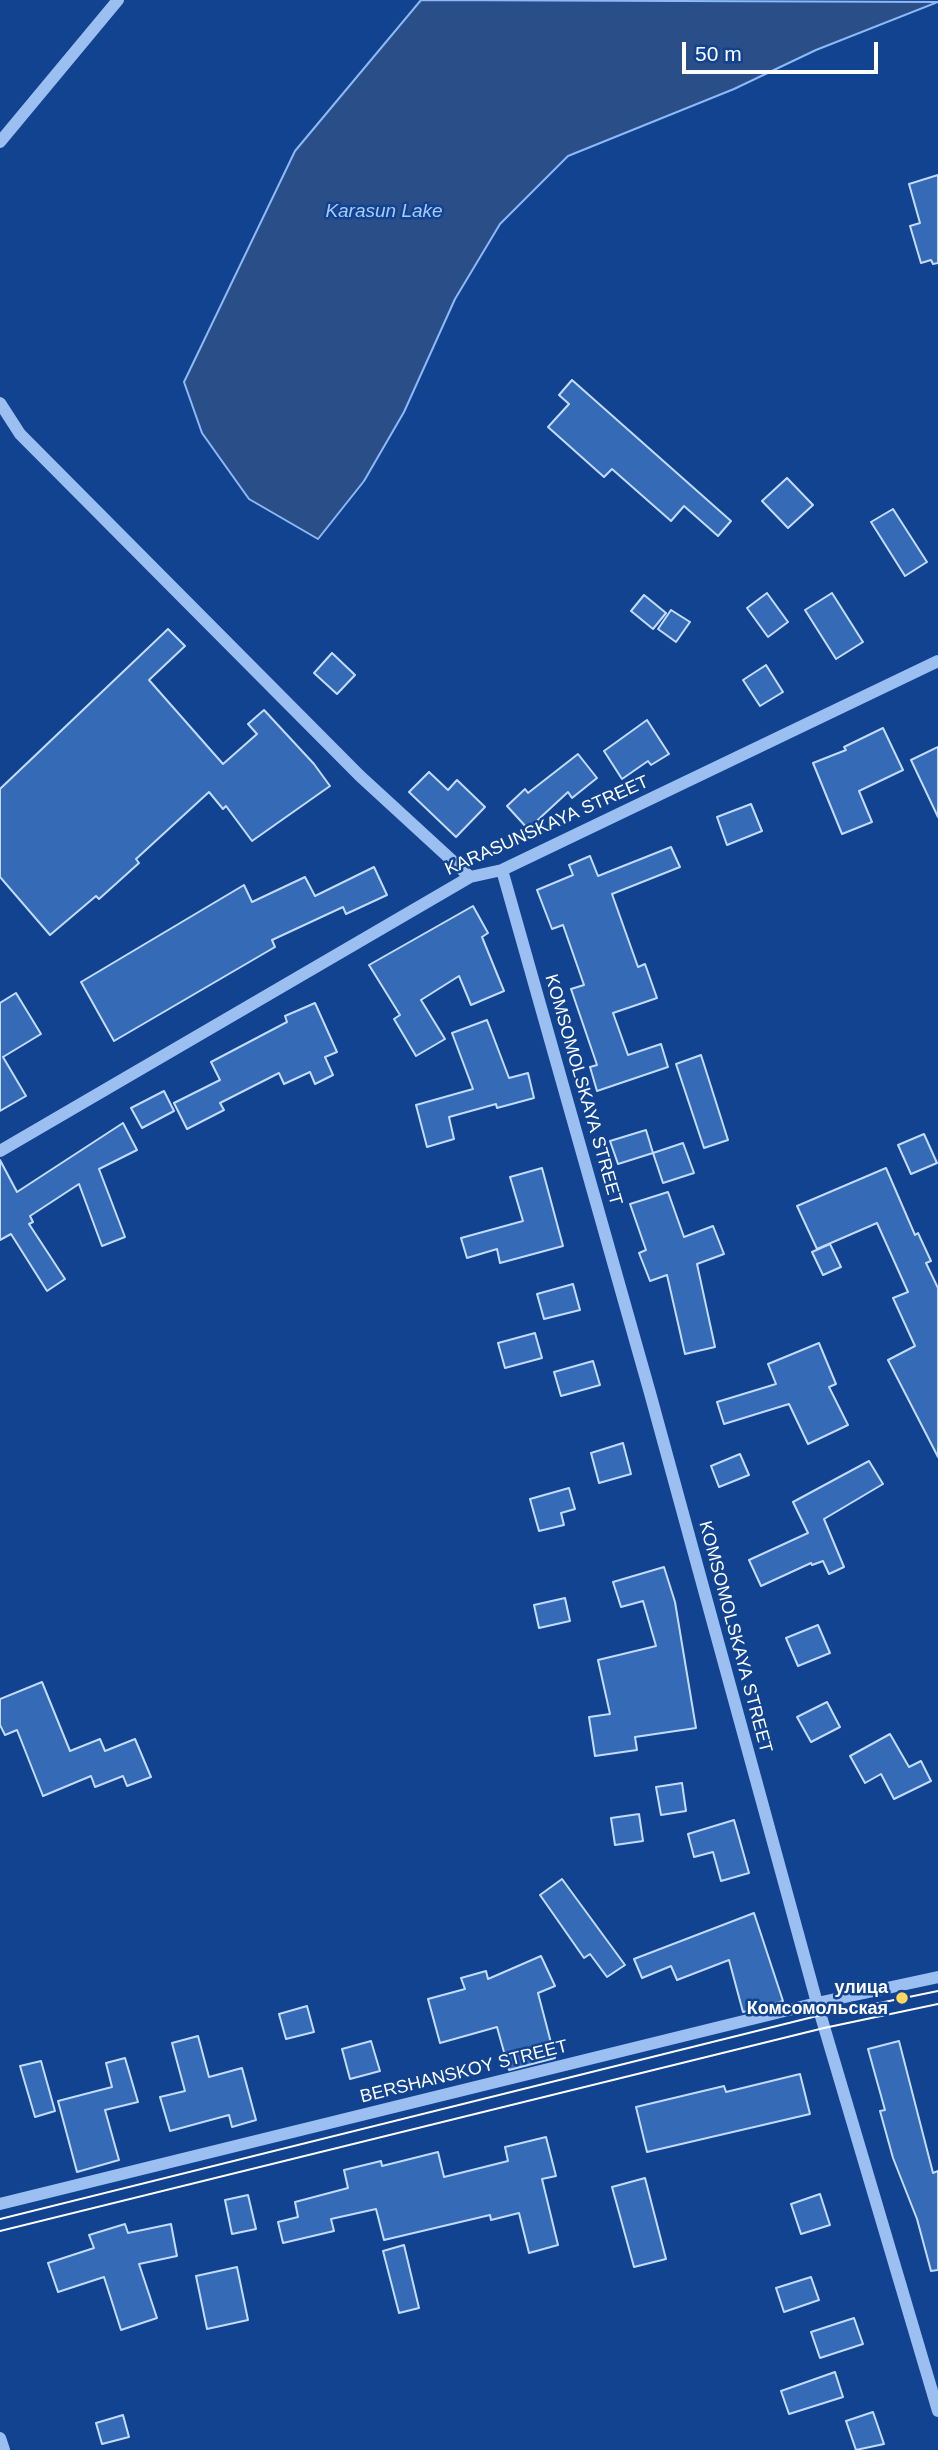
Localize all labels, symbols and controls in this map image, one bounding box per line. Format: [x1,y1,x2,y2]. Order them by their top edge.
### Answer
scale bar [686,28,882,72]
text: 50 m [695,42,742,65]
water label: Karasun Lake [325,201,443,223]
street label: KARASUNSKAYA STREET [442,771,652,881]
street label: KOMSOMOLSKAYA STREET [540,972,626,1208]
street label: KOMSOMOLSKAYA STREET [694,1519,776,1755]
place label: улица Комсомольская [747,1977,888,2020]
marker: улица Комсомольская [894,1990,910,2006]
street label: BERSHANSKOY STREET [358,2036,570,2108]

